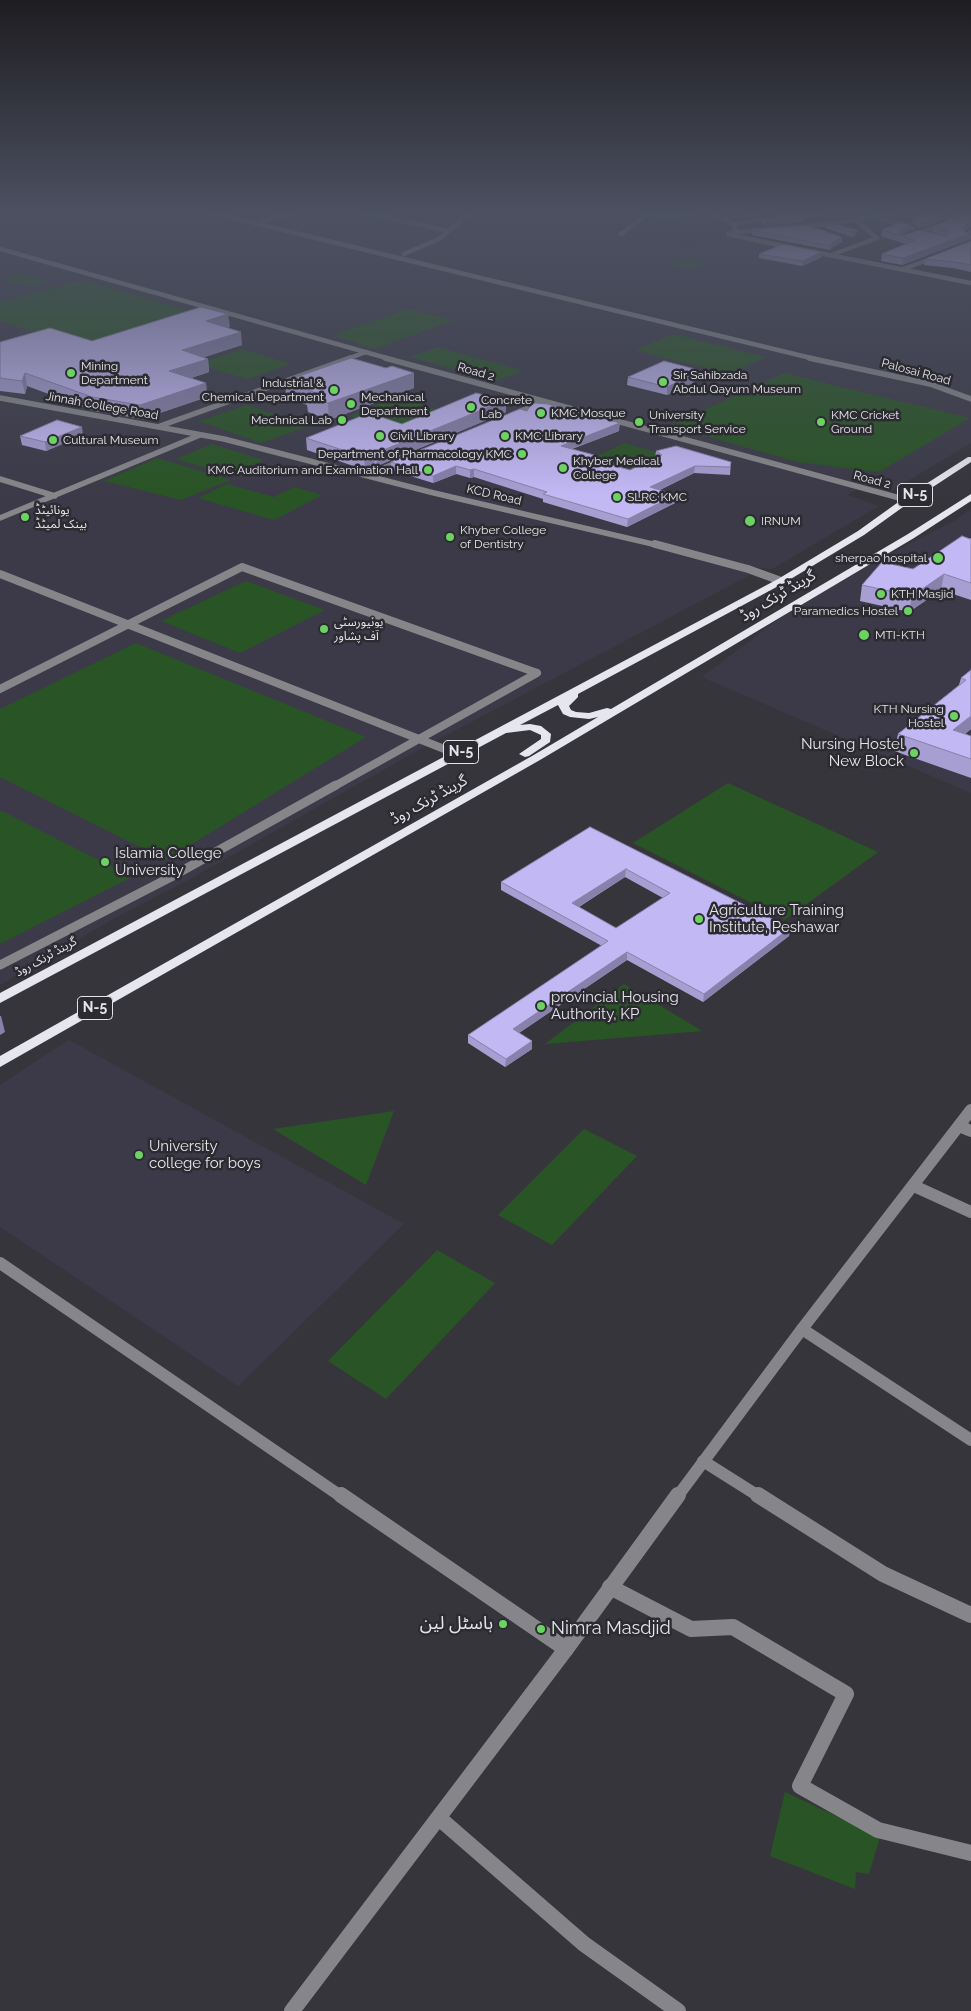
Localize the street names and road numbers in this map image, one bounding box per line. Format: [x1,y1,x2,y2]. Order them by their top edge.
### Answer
street label: Palosai Road [880,356,952,388]
street label: Road 2 [456,360,496,384]
street label: Jinnah College Road [45,389,159,423]
street label: Road 2 [852,468,892,492]
street label: KCD Road [465,482,523,508]
road number: N-5 [898,484,932,506]
street label: گرینڈ ٹرنک روڈ [737,566,819,626]
road number: N-5 [444,740,478,764]
street label: گرینڈ ٹرنک روڈ [387,772,471,828]
street label: گرینڈ ٹرنک روڈ [13,934,79,980]
road number: N-5 [78,996,112,1020]

